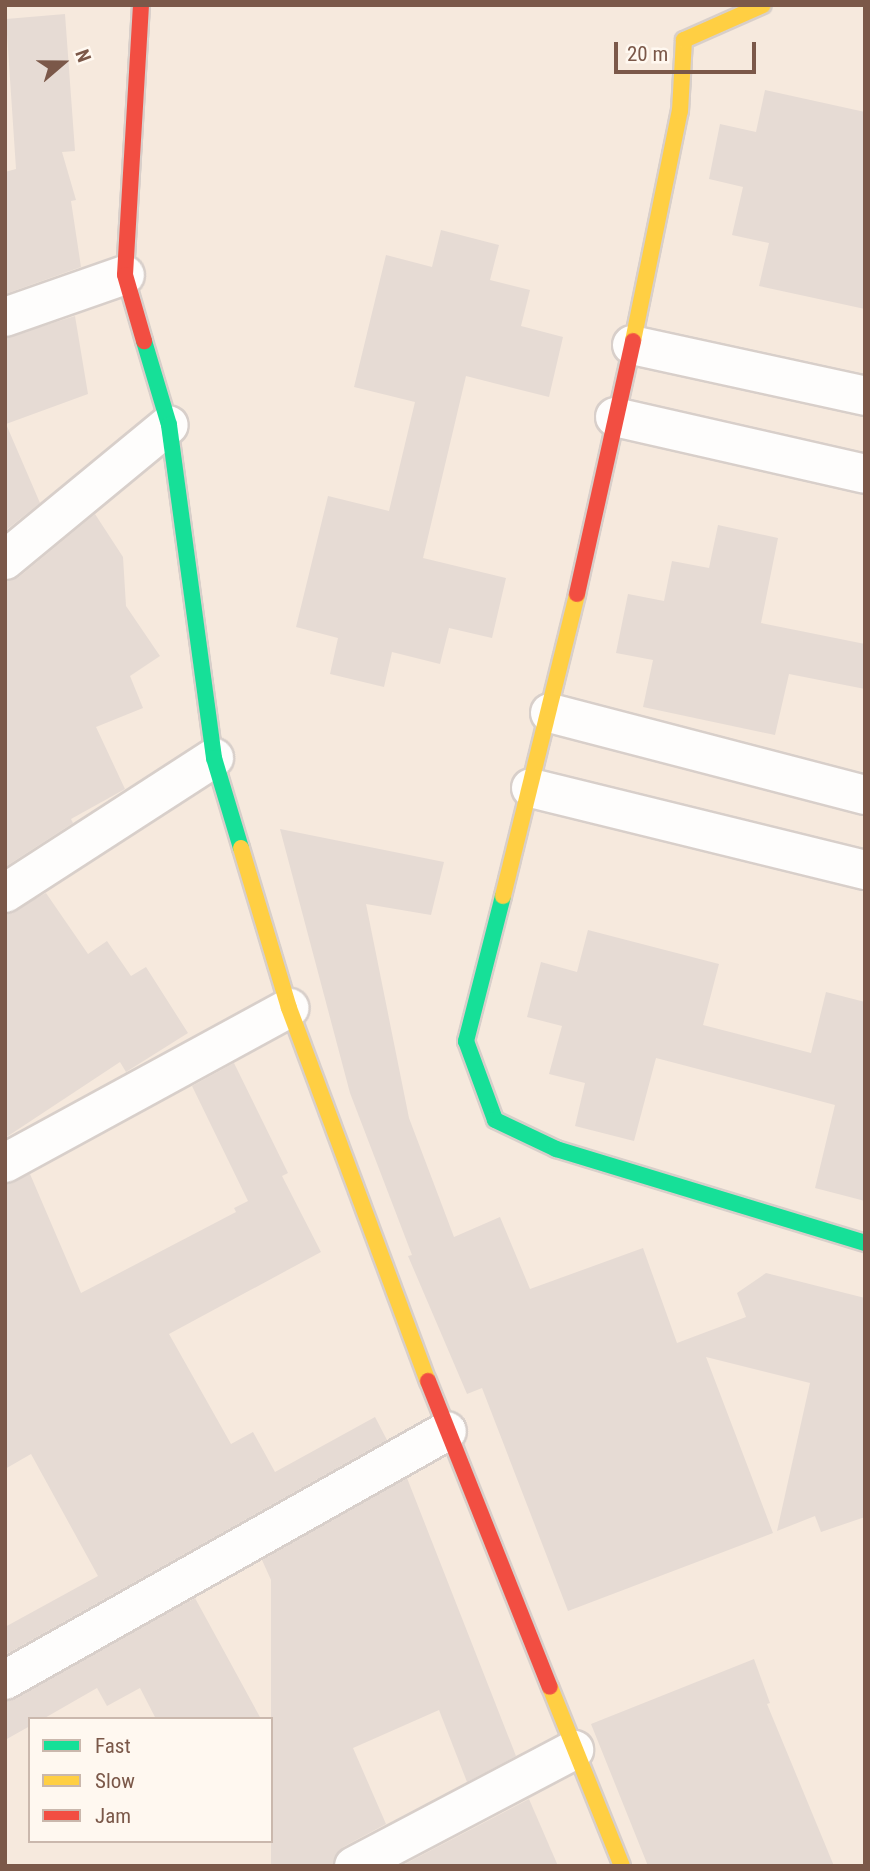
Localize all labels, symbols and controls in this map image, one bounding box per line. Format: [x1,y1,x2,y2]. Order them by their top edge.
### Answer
north arrow [28,28,98,98]
scale bar [618,28,760,72]
text: 20 m [627,42,668,66]
text: N [70,46,96,65]
legend [28,1717,273,1843]
text: Fast [95,1734,131,1758]
text: Slow [95,1769,135,1793]
text: Jam [95,1804,131,1828]

